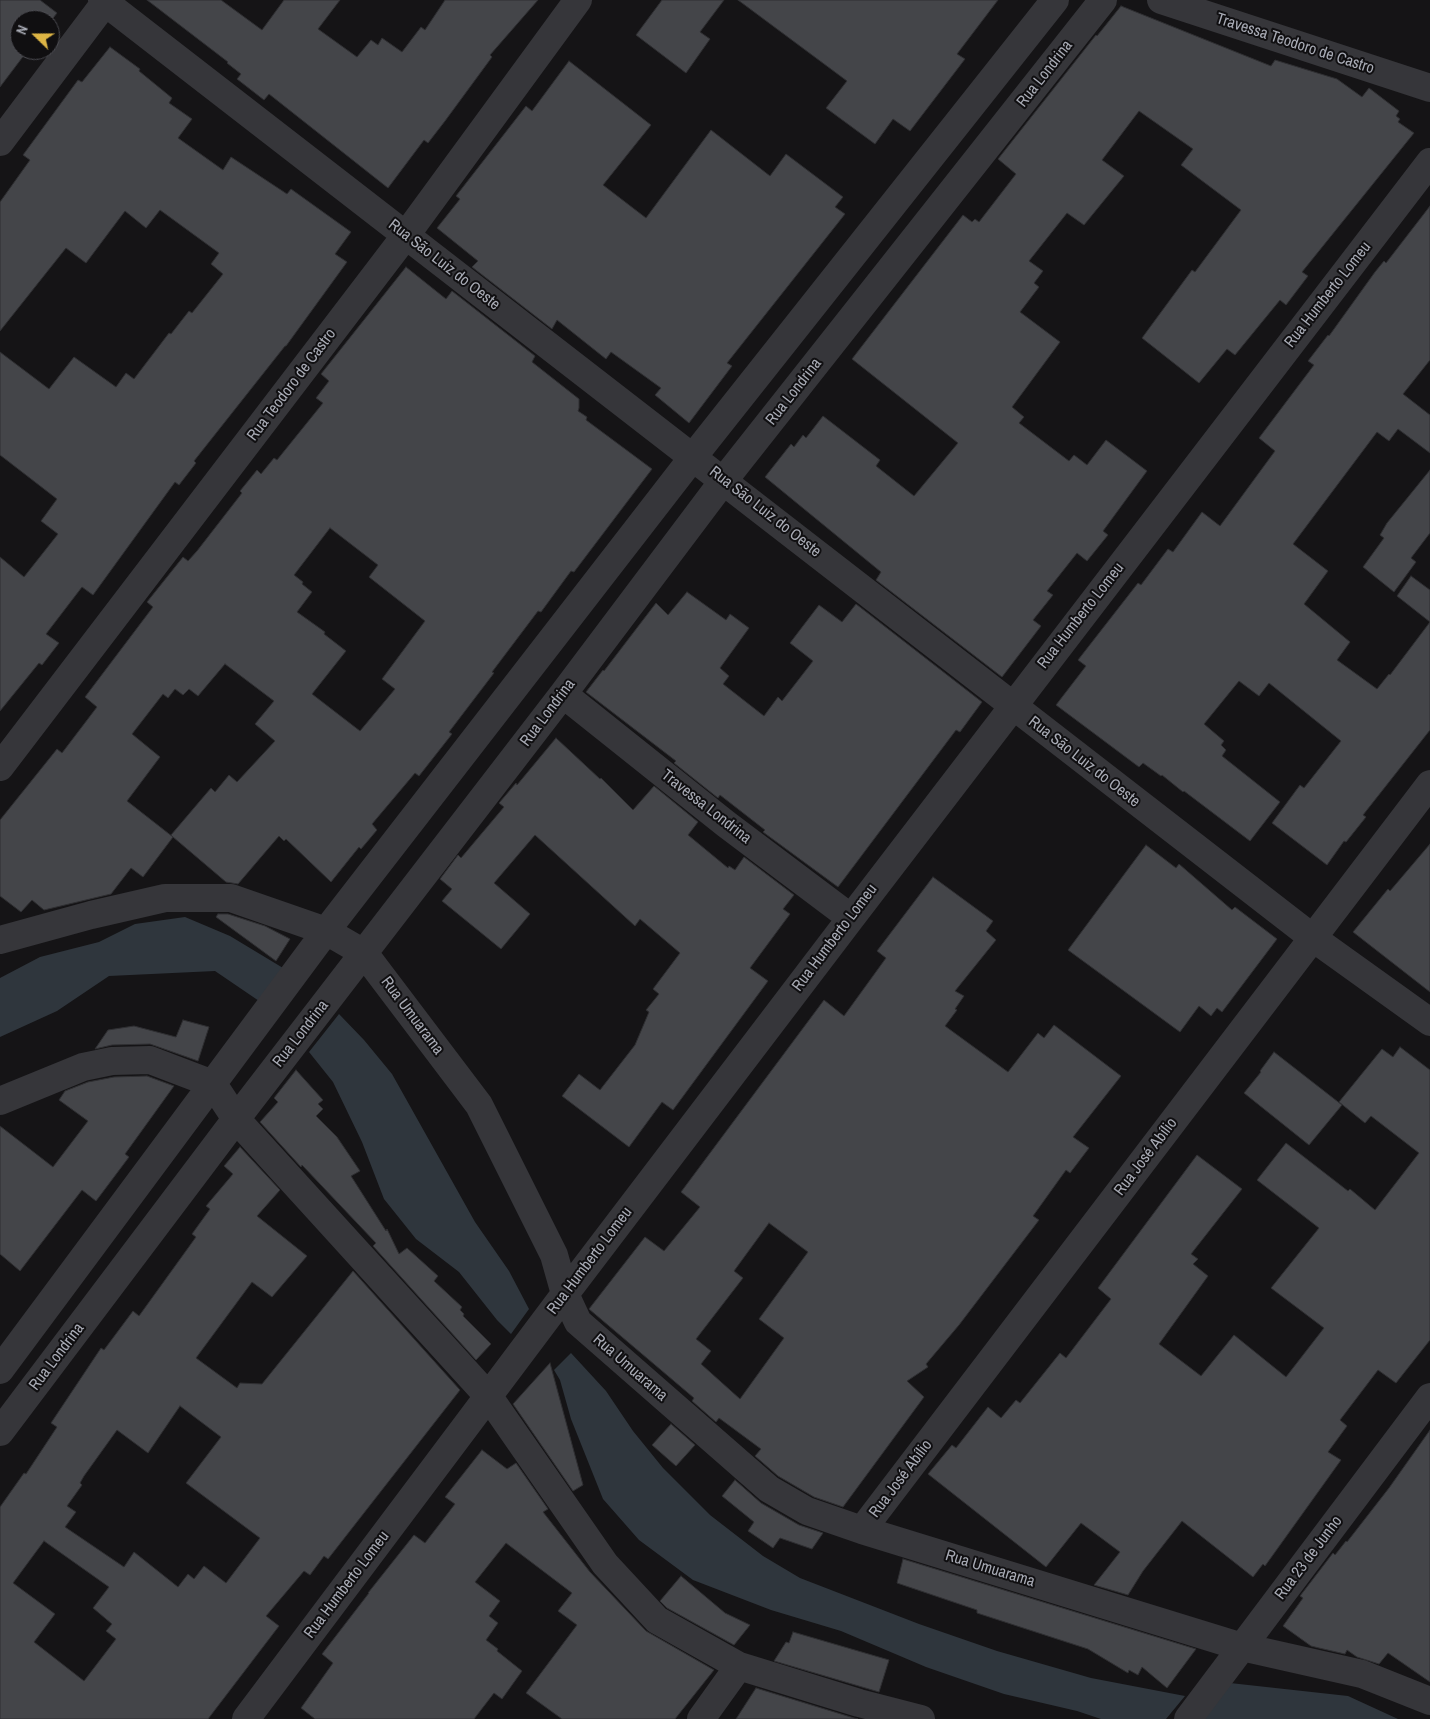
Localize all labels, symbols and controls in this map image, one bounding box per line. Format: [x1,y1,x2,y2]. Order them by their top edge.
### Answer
street label: Travessa Teodoro de Castro [1214,9,1376,79]
north arrow [10,10,60,60]
text: N [12,23,32,37]
street label: Rua Londrina [1013,37,1077,111]
street label: Rua São Luiz do Oeste [384,215,504,315]
street label: Rua Humberto Lomeu [1281,238,1375,352]
street label: Rua Teodoro de Castro [244,325,340,445]
street label: Rua Londrina [762,355,826,429]
street label: Rua São Luiz do Oeste [705,462,825,562]
street label: Rua Humberto Lomeu [1034,559,1128,673]
street label: Rua Londrina [516,675,580,751]
street label: Rua São Luiz do Oeste [1024,712,1144,812]
street label: Travessa Londrina [657,766,755,848]
street label: Rua Humberto Lomeu [788,881,882,995]
street label: Rua Umuarama [376,973,448,1059]
street label: Rua Londrina [269,997,333,1071]
street label: Rua José Abílio [1110,1114,1182,1200]
street label: Rua Humberto Lomeu [543,1204,637,1318]
street label: Rua Londrina [25,1319,89,1395]
street label: Rua Umuarama [589,1330,671,1406]
street label: Rua José Abílio [865,1436,937,1522]
street label: Rua 23 de Junho [1271,1512,1347,1604]
street label: Rua Humberto Lomeu [300,1528,394,1642]
street label: Rua Umuarama [943,1546,1037,1592]

